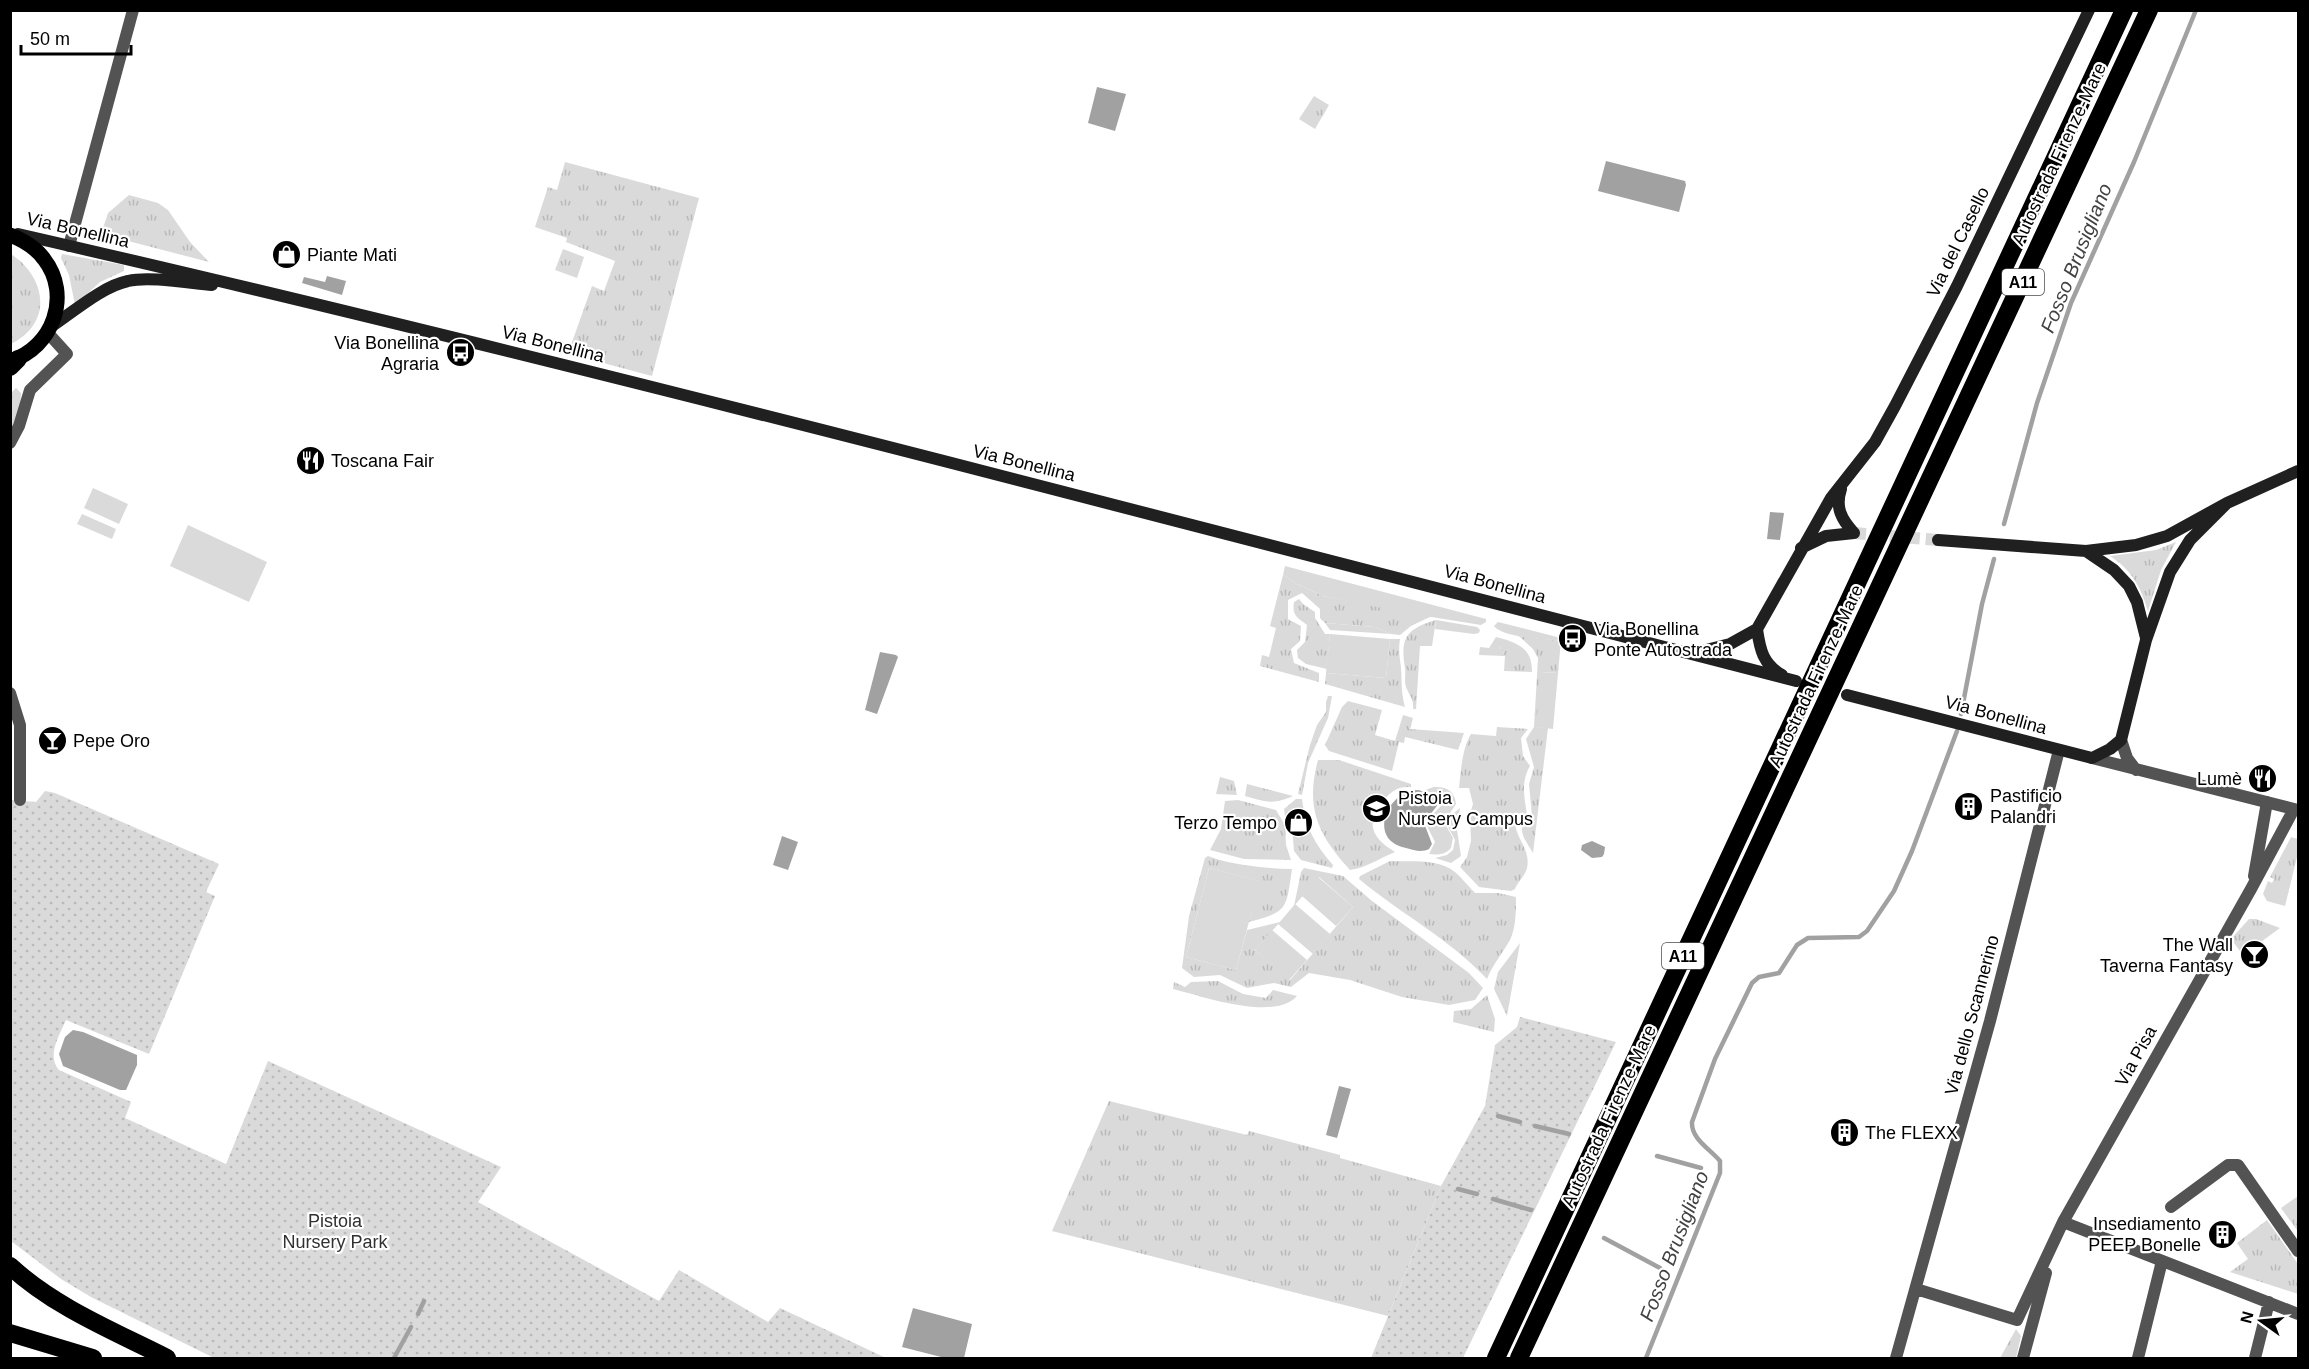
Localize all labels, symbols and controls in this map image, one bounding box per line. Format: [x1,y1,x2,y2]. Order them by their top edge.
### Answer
scale bar [21,18,130,56]
text: 50 m [30,29,70,49]
street label: Autostrada Firenze-Mare [2008,60,2110,248]
water label: Fosso Brusigliano [2036,180,2116,336]
street label: Via del Casello [1923,184,1993,300]
street label: Via Bonellina [25,208,132,252]
shop icon: Piante Mati [270,239,302,271]
place label: Piante Mati [307,245,397,265]
road number: A11 [2002,269,2044,295]
street label: Via Bonellina [500,322,607,367]
place label: Via Bonellina Agraria [334,333,440,374]
bus stop icon: Via Bonellina Agraria [444,337,476,369]
street label: Via Bonellina [971,441,1078,486]
restaurant icon: Toscana Fair [294,445,326,477]
place label: Toscana Fair [331,451,434,471]
street label: Via Bonellina [1442,561,1549,607]
street label: Autostrada Firenze-Mare [1765,582,1867,770]
place label: Via Bonellina Ponte Autostrada [1594,619,1733,660]
bus stop icon: Via Bonellina Ponte Autostrada [1557,623,1589,655]
street label: Via Bonellina [1943,692,2050,738]
bar icon: Pepe Oro [36,725,68,757]
place label: Pepe Oro [73,731,150,751]
restaurant icon: Lumè [2247,763,2279,795]
place label: Lumè [2197,769,2242,789]
place label: Pastificio Palandri [1990,786,2062,827]
place label: Pistoia Nursery Campus [1398,788,1533,829]
building icon: Pastificio Palandri [1953,790,1985,822]
school or university icon: Pistoia Nursery Campus [1361,792,1393,824]
shop icon: Terzo Tempo [1282,807,1314,839]
place label: Terzo Tempo [1174,813,1277,833]
street label: Via dello Scannerino [1941,933,2003,1097]
place label: The Wall Taverna Fantasy [2100,935,2233,976]
bar icon: The Wall Taverna Fantasy [2238,939,2270,971]
road number: A11 [1662,943,1704,969]
street label: Autostrada Firenze-Mare [1558,1022,1660,1210]
street label: Via Pisa [2111,1022,2161,1090]
building icon: The FLEXX [1828,1117,1860,1149]
place label: The FLEXX [1865,1123,1958,1143]
water label: Fosso Brusigliano [1635,1168,1713,1324]
park label: Pistoia Nursery Park [282,1211,389,1252]
place label: Insediamento PEEP Bonelle [2088,1214,2201,1255]
building icon: Insediamento PEEP Bonelle [2206,1218,2238,1250]
north arrow [2231,1291,2291,1351]
text: N [2237,1309,2257,1325]

